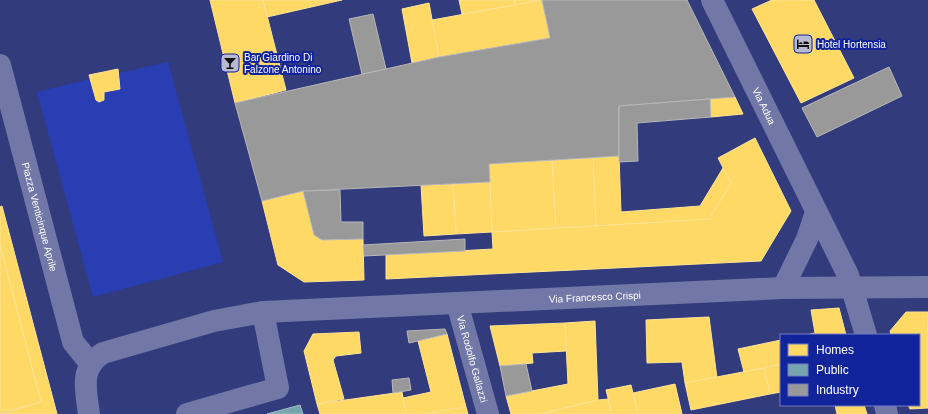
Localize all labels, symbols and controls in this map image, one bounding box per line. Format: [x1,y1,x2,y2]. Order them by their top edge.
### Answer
hotel icon: Hotel Hortensia [792,33,814,55]
place label: Hotel Hortensia [817,39,886,50]
bar icon: Bar Giardino Di Falzone Antonino [219,52,241,74]
place label: Bar Giardino Di Falzone Antonino [244,52,322,75]
street label: Via Adua [751,85,778,126]
street label: Piazza Venticinque Aprile [20,161,60,273]
street label: Via Francesco Crispi [549,289,641,304]
street label: Via Rodolfo Gallazzi [455,314,490,404]
legend [780,334,920,406]
text: Homes [816,343,854,357]
text: Public [816,363,849,377]
text: Industry [816,383,859,397]

